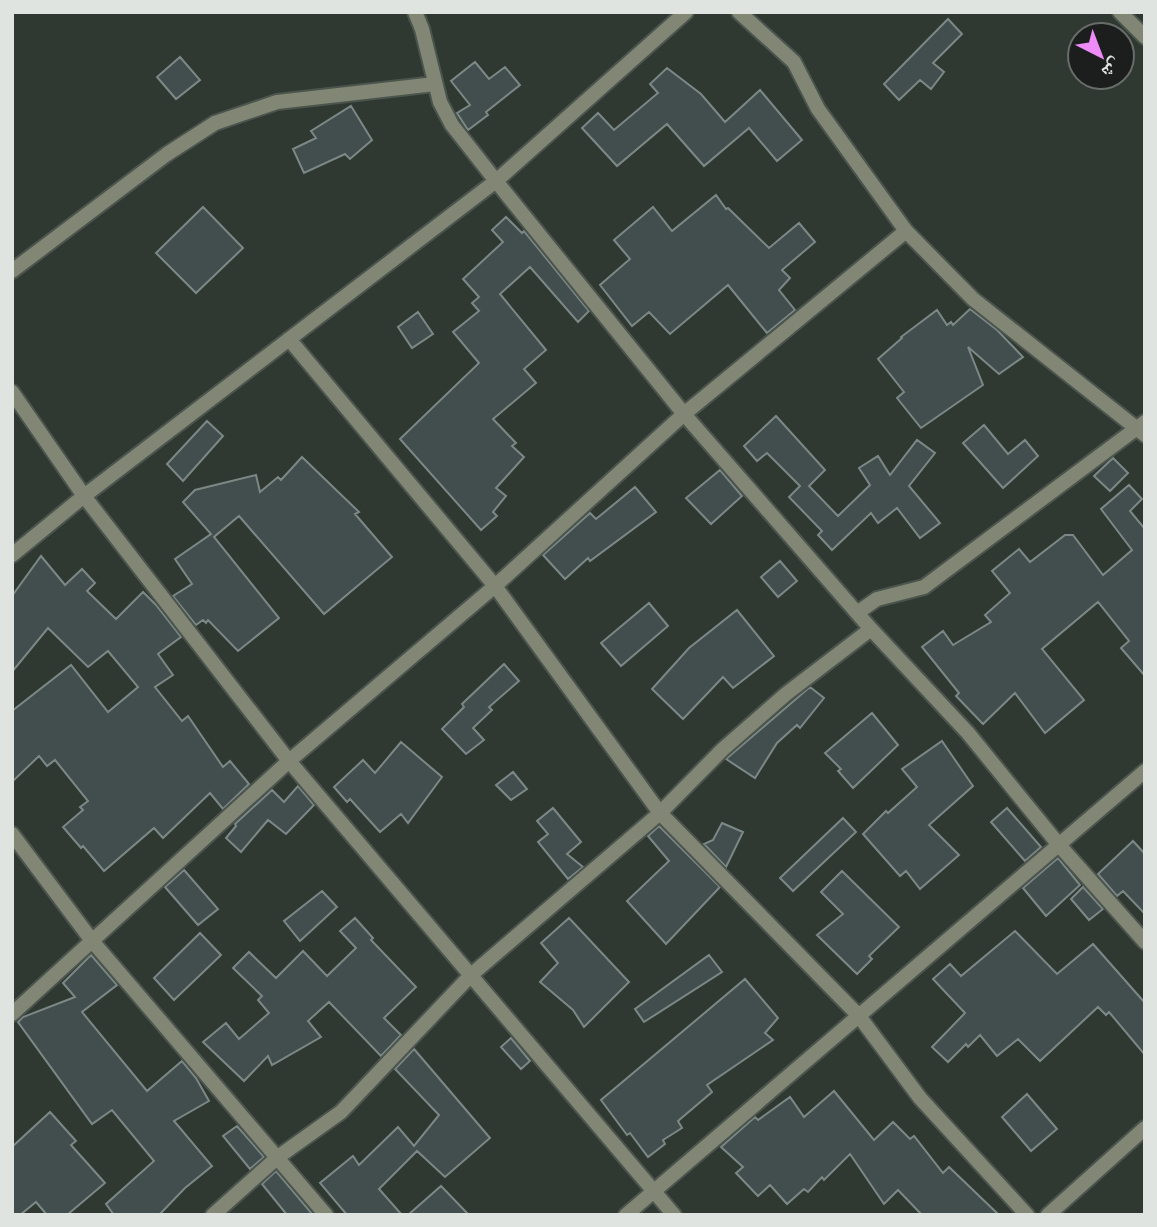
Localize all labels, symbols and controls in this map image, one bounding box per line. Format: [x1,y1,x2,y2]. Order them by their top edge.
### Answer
north arrow [1066,21,1136,91]
text: ش [1097,53,1125,81]

